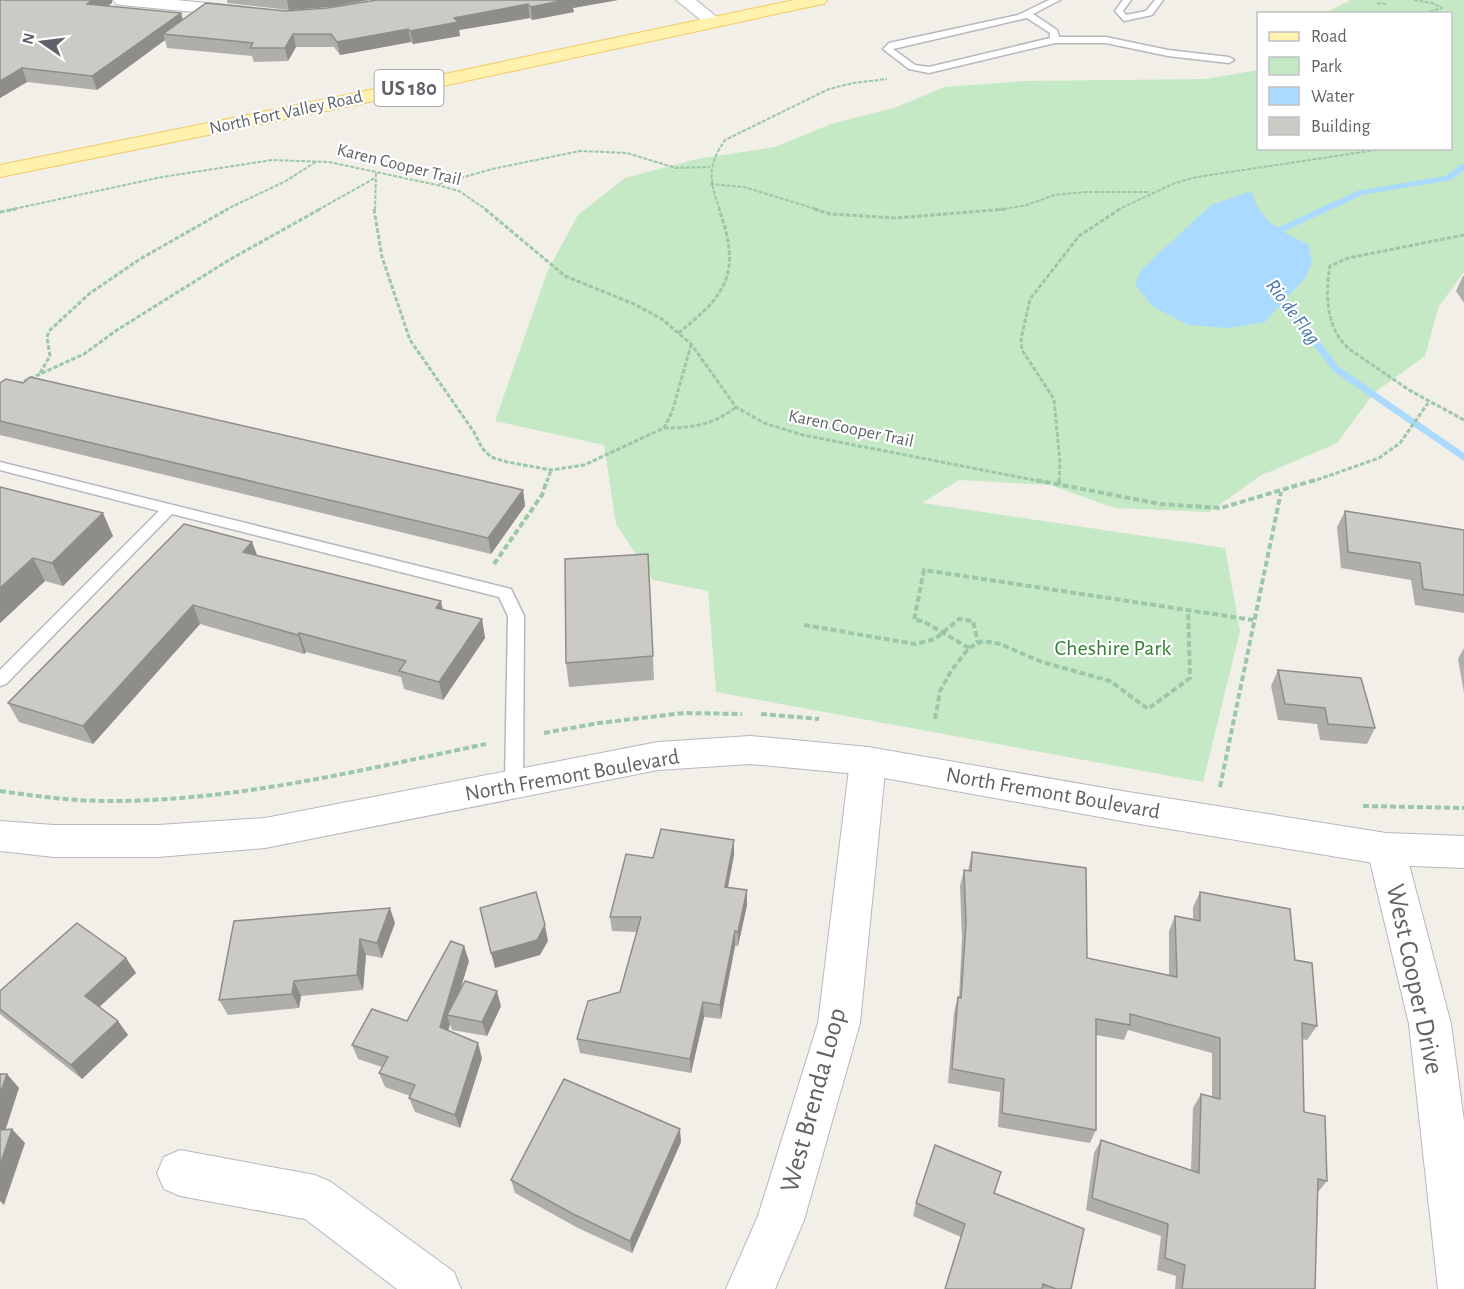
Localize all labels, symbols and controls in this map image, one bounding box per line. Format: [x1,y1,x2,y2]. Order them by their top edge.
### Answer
north arrow [12,12,72,72]
legend [1257,12,1452,150]
text: Road [1311,28,1347,46]
text: N [19,31,38,46]
text: Park [1311,58,1343,76]
road number: US 180 [374,70,444,106]
street label: North Fort Valley Road [208,88,364,138]
text: Water [1311,88,1354,106]
text: Building [1311,118,1371,136]
street label: Karen Cooper Trail [335,141,463,189]
water label: Rio de Flag [1262,276,1324,348]
street label: Karen Cooper Trail [787,407,915,451]
park label: Cheshire Park [1055,637,1171,659]
street label: North Fremont Boulevard [463,745,681,805]
street label: North Fremont Boulevard [944,763,1162,823]
street label: West Cooper Drive [1382,881,1448,1077]
street label: West Brenda Loop [775,1005,851,1195]

